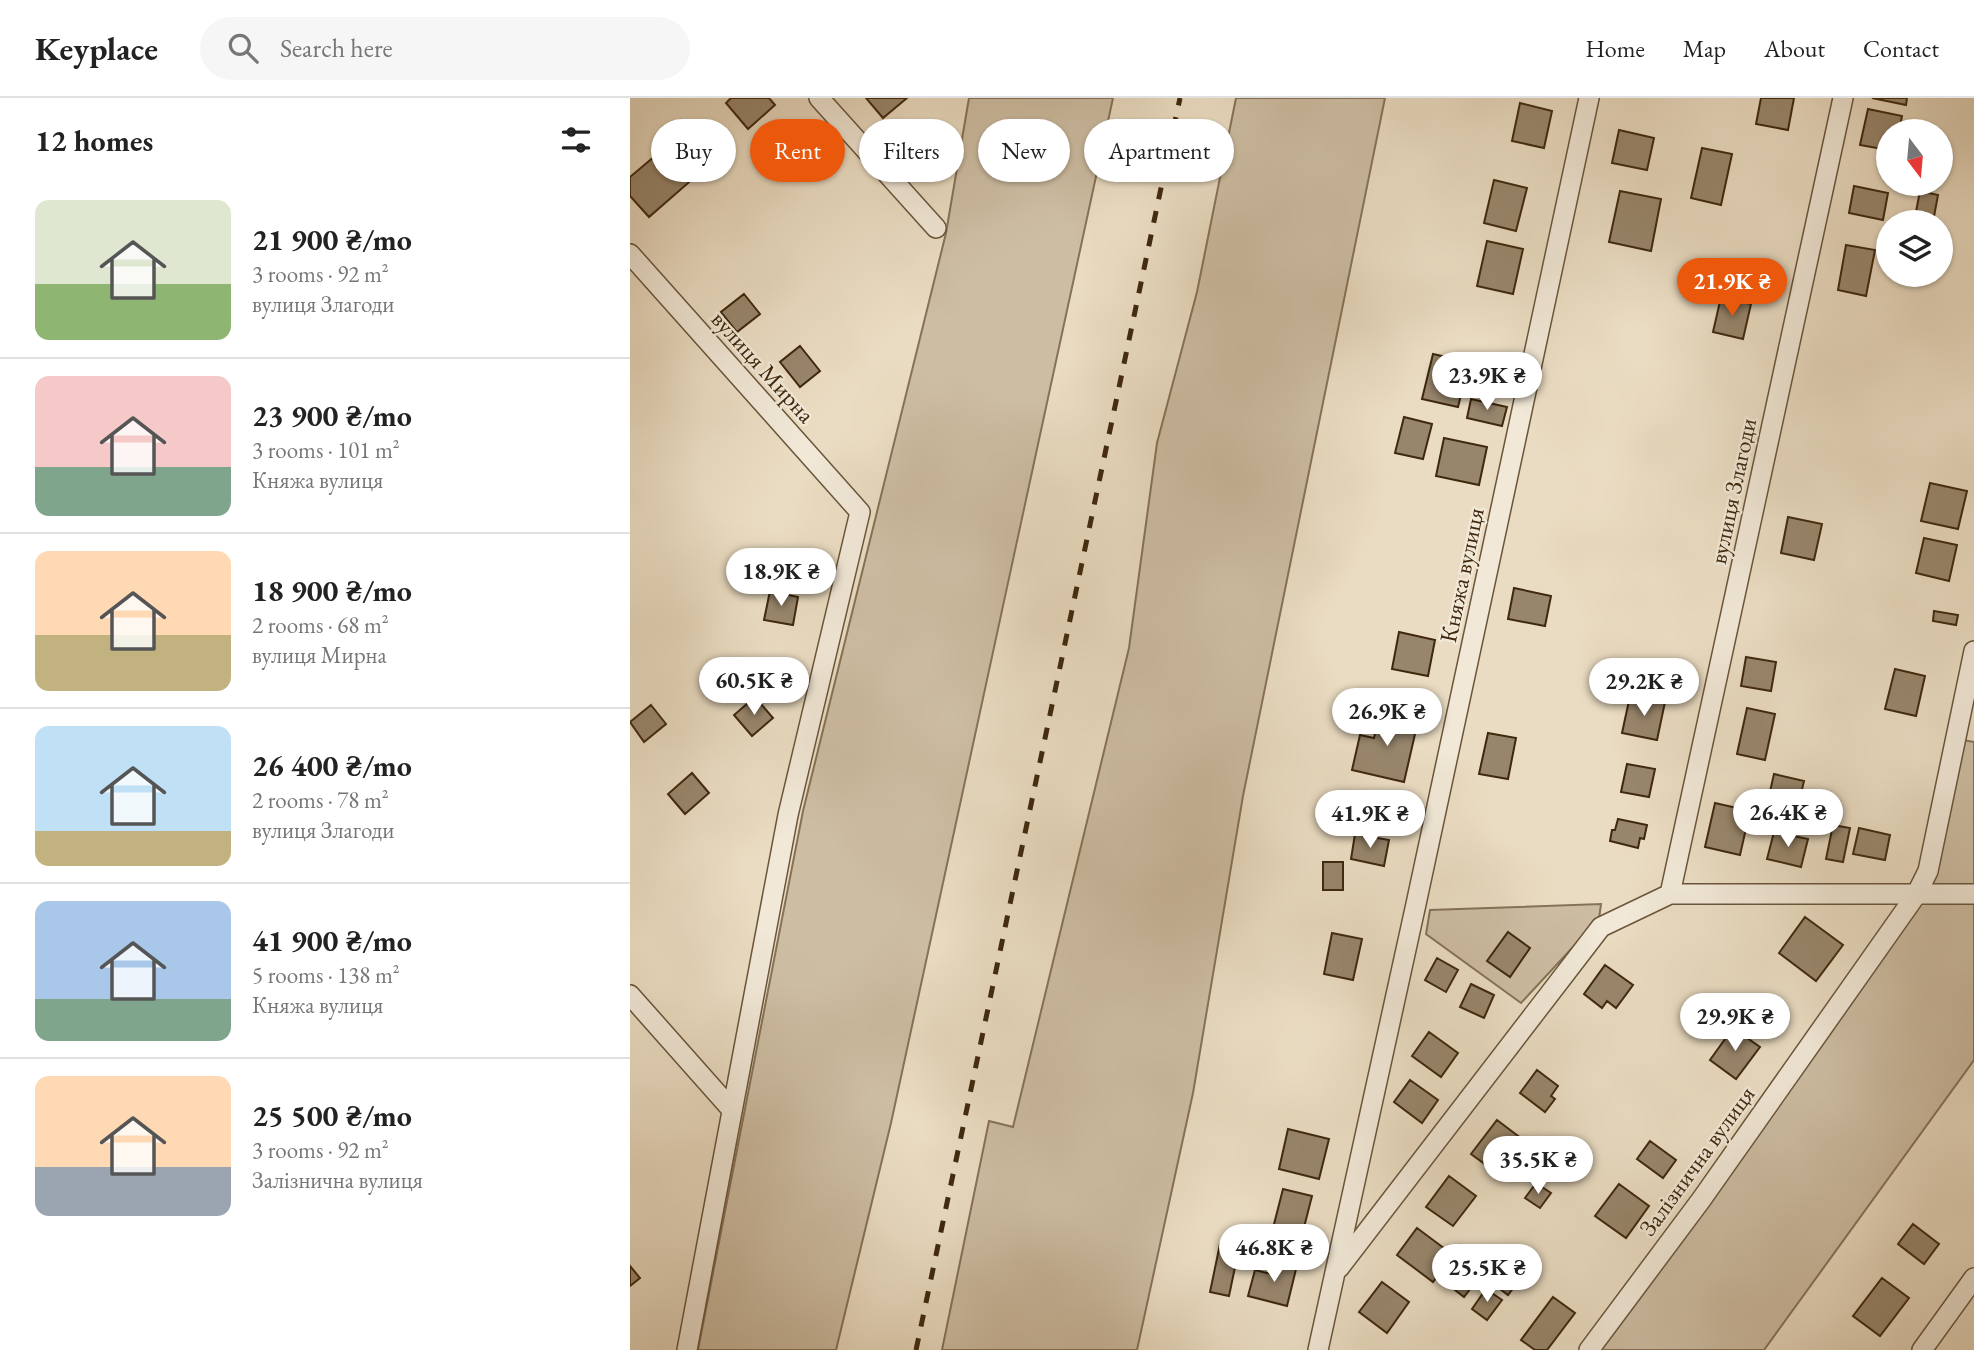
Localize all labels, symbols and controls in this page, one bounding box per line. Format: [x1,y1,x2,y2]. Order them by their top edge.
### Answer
search box [200,17,690,80]
text: Keyplace [35,27,158,70]
icon: search [224,29,262,67]
text: Search here [280,31,393,65]
text: Home [1585,33,1645,64]
text: Map [1683,33,1726,64]
text: About [1764,33,1825,64]
text: Contact [1863,33,1939,64]
chip: Buy [651,119,736,182]
chip: Rent [750,119,845,182]
chip: Filters [859,119,964,182]
chip: New [978,119,1070,182]
chip: Apartment [1084,119,1234,182]
north arrow [1876,119,1953,196]
map controls [1876,119,1953,287]
text: 12 homes [35,121,153,160]
icon: filters [557,121,595,159]
button: layers [1876,210,1953,287]
text: 21 900 ₴/mo [252,220,412,259]
icon: home [91,228,175,312]
pin: 21.9K ₴ [1667,258,1797,318]
text: 3 rooms · 92 m² [252,259,389,289]
text: 21.9K ₴ [1693,266,1771,296]
text: вулиця Злагоди [252,289,394,319]
street label: вулиця Мирна [705,304,822,430]
pin: 23.9K ₴ [1422,352,1552,412]
text: 23.9K ₴ [1448,360,1526,390]
text: 23 900 ₴/mo [252,396,412,435]
icon: home [91,404,175,488]
street label: вулиця Злагоди [1702,415,1763,567]
text: 3 rooms · 101 m² [252,435,400,465]
text: Княжа вулиця [252,465,383,495]
street label: Княжа вулиця [1432,504,1491,645]
pin: 18.9K ₴ [716,548,846,608]
text: 18.9K ₴ [742,556,820,586]
text: 18 900 ₴/mo [252,571,412,610]
icon: home [91,579,175,663]
text: 2 rooms · 68 m² [252,610,389,640]
text: вулиця Мирна [252,640,387,670]
pin: 60.5K ₴ [689,658,819,717]
pin: 29.2K ₴ [1579,658,1709,718]
text: 60.5K ₴ [715,665,793,695]
text: 29.2K ₴ [1605,666,1683,696]
pin: 26.9K ₴ [1322,688,1452,748]
text: 26.9K ₴ [1348,696,1426,726]
text: 26 400 ₴/mo [252,746,412,785]
icon: home [91,754,175,838]
text: 2 rooms · 78 m² [252,785,389,815]
pin: 41.9K ₴ [1305,790,1435,850]
pin: 26.4K ₴ [1723,790,1853,849]
text: 26.4K ₴ [1749,797,1827,827]
text: 41.9K ₴ [1331,798,1409,828]
text: вулиця Злагоди [252,815,394,845]
text: 41 900 ₴/mo [252,921,412,960]
icon: home [91,929,175,1013]
text: 5 rooms · 138 m² [252,960,400,990]
text: Княжа вулиця [252,990,383,1020]
pin: 29.9K ₴ [1670,993,1800,1053]
text: 29.9K ₴ [1696,1001,1774,1031]
street label: Залізнична вулиця [1632,1079,1762,1242]
text: 25 500 ₴/mo [252,1096,412,1135]
icon: home [91,1104,175,1188]
text: 3 rooms · 92 m² [252,1135,389,1165]
pin: 35.5K ₴ [1473,1136,1603,1196]
text: 35.5K ₴ [1499,1144,1577,1174]
text: Залізнична вулиця [252,1165,423,1195]
pin: 46.8K ₴ [1209,1224,1339,1284]
text: 46.8K ₴ [1235,1232,1313,1262]
pin: 25.5K ₴ [1422,1244,1552,1304]
text: 25.5K ₴ [1448,1252,1526,1282]

